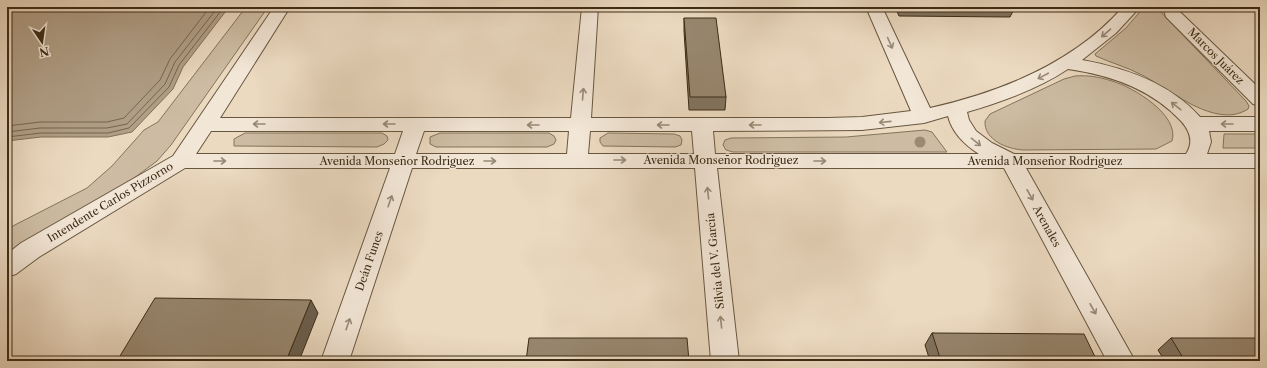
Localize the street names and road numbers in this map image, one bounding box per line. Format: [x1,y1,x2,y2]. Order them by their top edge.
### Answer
street label: Marcos Juárez [1185,25,1247,87]
street label: Avenida Monseñor Rodriguez [643,153,799,167]
street label: Avenida Monseñor Rodriguez [319,154,475,168]
street label: Avenida Monseñor Rodriguez [967,154,1123,168]
street label: Intendente Carlos Pizzorno [45,159,176,245]
street label: Arenales [1029,202,1064,250]
street label: Silvia del V. García [703,212,727,310]
street label: Deán Funes [352,229,386,293]

